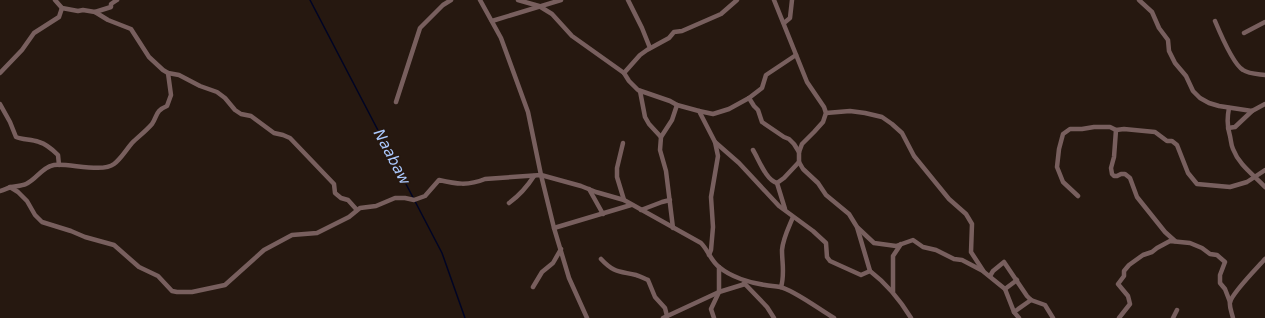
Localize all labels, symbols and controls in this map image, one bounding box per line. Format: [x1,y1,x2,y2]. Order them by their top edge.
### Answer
water label: Naabaw [370,126,415,189]

